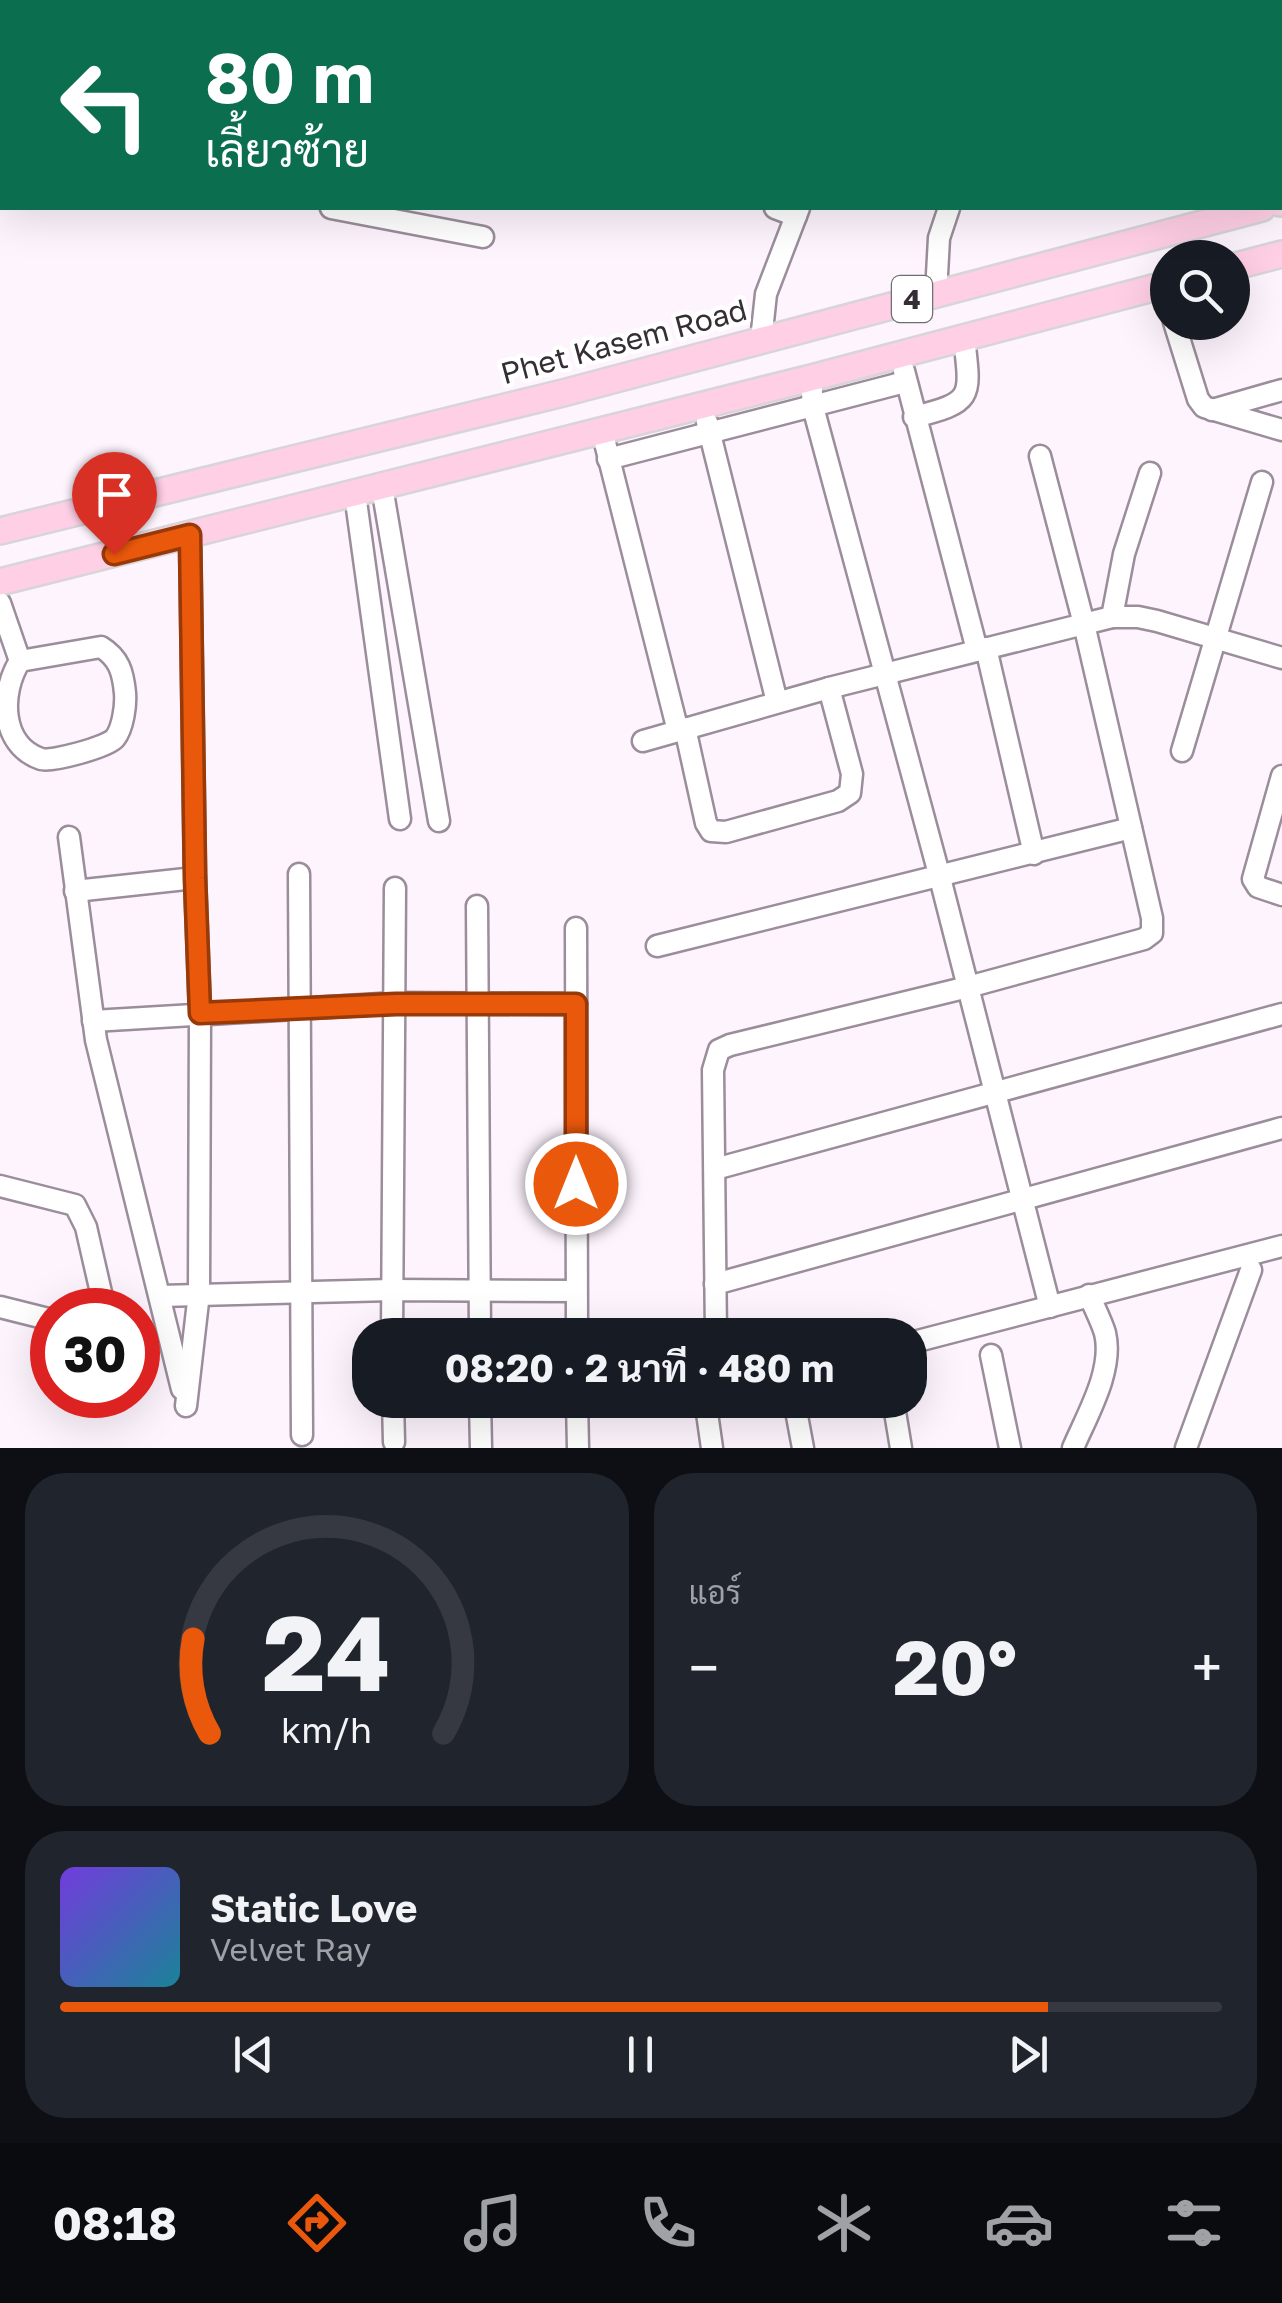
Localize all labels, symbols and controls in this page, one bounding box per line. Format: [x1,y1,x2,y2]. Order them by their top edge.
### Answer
text: 80 m [205,34,374,118]
icon: left [40,40,170,170]
text: เลี้ยวซ้าย [205,123,369,177]
map controls [1150,240,1250,340]
button: search [1150,240,1250,340]
road number: 4 [892,276,932,322]
street label: Phet Kasem Road [497,291,751,391]
pin [72,452,157,555]
icon: arrive [87,467,142,522]
position arrow [524,1132,628,1236]
speed limit sign: 30 [30,1288,160,1418]
text: 08:20 · 2 นาที · 480 m [445,1345,834,1390]
text: แอร์ [689,1573,741,1611]
text: 24 [263,1589,391,1714]
text: 20° [893,1621,1017,1712]
text: − [689,1634,719,1700]
text: + [1192,1634,1222,1700]
text: km/h [281,1708,372,1751]
text: Static Love [210,1885,417,1930]
text: Velvet Ray [210,1930,371,1968]
icon: previous [226,2027,281,2082]
icon: pause [613,2027,668,2082]
icon: next [1001,2027,1056,2082]
icon: directions [282,2188,352,2258]
icon: music [458,2188,528,2258]
icon: phone [633,2188,703,2258]
icon: climate [809,2188,879,2258]
icon: car [984,2188,1054,2258]
icon: filters [1159,2188,1229,2258]
text: 08:18 [53,2196,177,2250]

